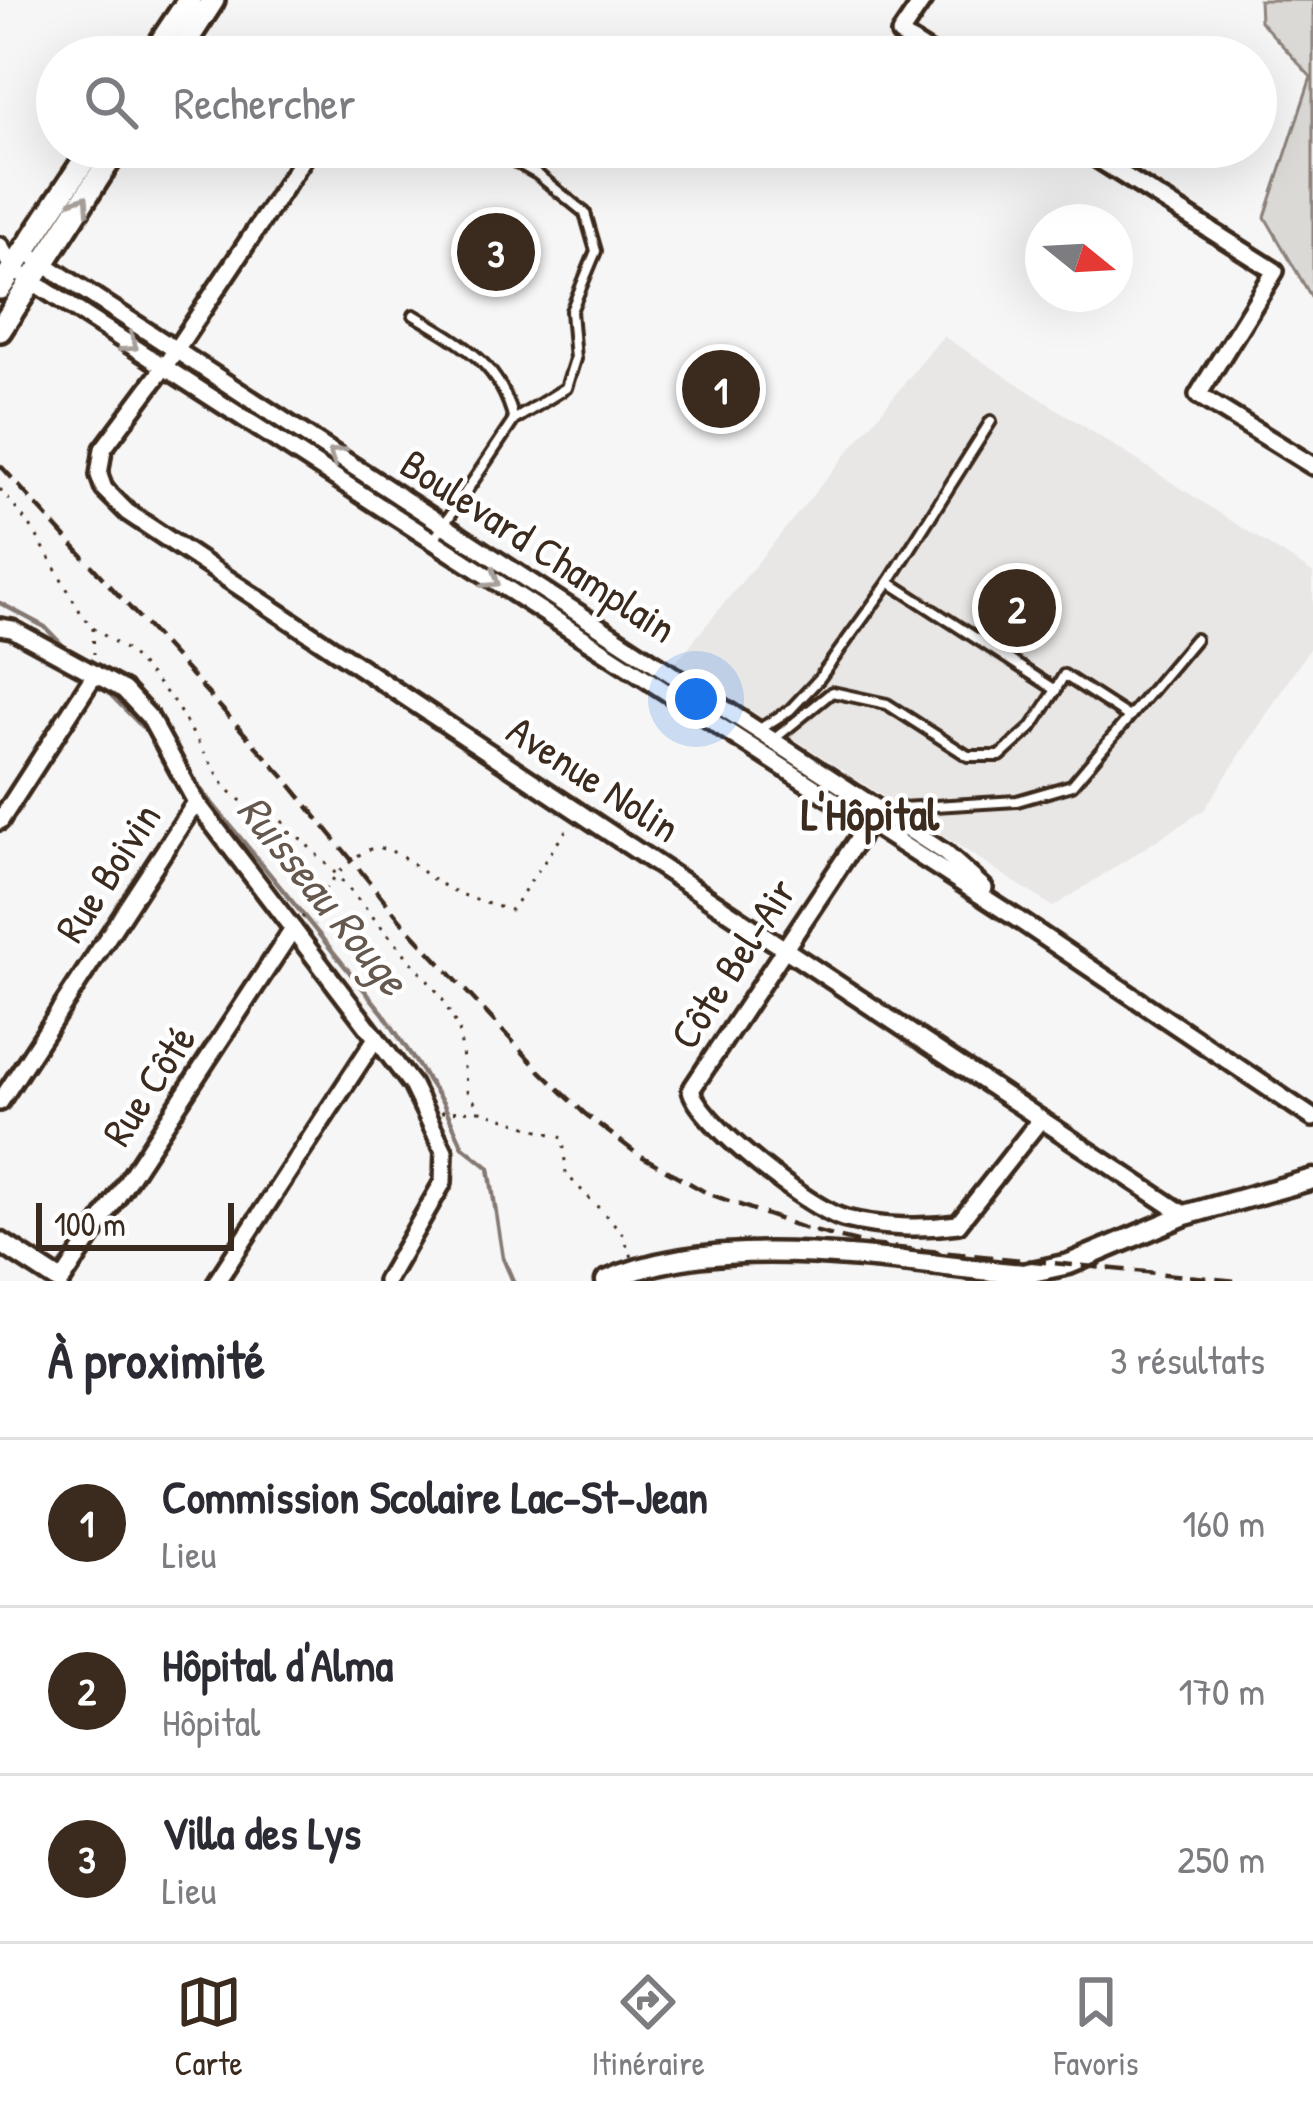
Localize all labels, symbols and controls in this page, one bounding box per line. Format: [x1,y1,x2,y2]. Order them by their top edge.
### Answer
search box [36,36,1277,168]
icon: search [78,69,144,135]
text: Rechercher [174,72,356,133]
one-way arrow [67,194,90,216]
north arrow [1025,204,1133,312]
pin: 3 [457,207,535,297]
one-way arrow [117,330,139,352]
pin: 1 [682,344,760,434]
street label: Boulevard Champlain [390,434,688,656]
one-way arrow [328,447,350,469]
pin: 2 [978,563,1056,653]
one-way arrow [479,565,501,587]
your location [666,669,726,729]
street label: Avenue Nolin [497,701,691,855]
water label: Ruisseau Rouge [224,781,425,1009]
district label: L'Hôpital [801,783,940,845]
street label: Rue Boivin [41,791,173,953]
street label: Côte Bel-Air [656,867,808,1059]
street label: Rue Côté [88,1014,208,1156]
scale bar [36,1197,234,1250]
text: 100 m [54,1202,126,1246]
text: À proximité [48,1325,265,1394]
text: 3 résultats [1110,1333,1265,1386]
text: Commission Scolaire Lac-St-Jean [162,1466,708,1527]
text: 1 [80,1496,94,1549]
text: 160 m [1182,1496,1265,1549]
text: Lieu [162,1527,216,1580]
text: Hôpital d'Alma [162,1634,393,1695]
text: 2 [78,1664,96,1717]
text: 170 m [1179,1664,1265,1717]
text: Hôpital [162,1695,260,1748]
text: Villa des Lys [162,1802,361,1863]
text: 3 [78,1832,96,1885]
text: 250 m [1177,1832,1265,1885]
text: Lieu [162,1863,216,1916]
tab: Carte [174,1969,243,2085]
tab: Itinéraire [592,1969,705,2085]
tab: Favoris [1054,1969,1139,2085]

